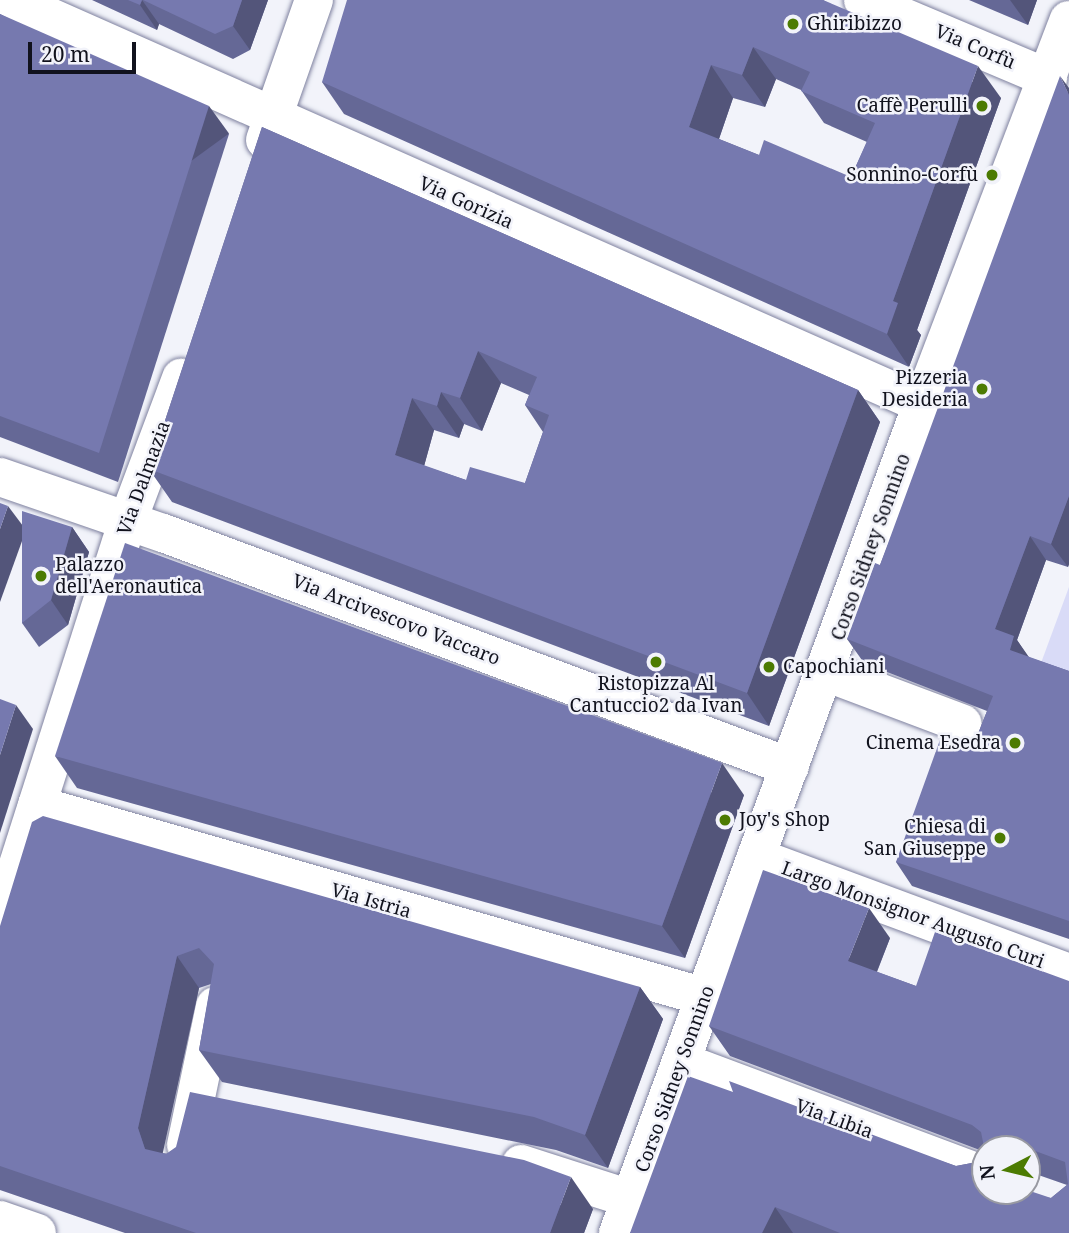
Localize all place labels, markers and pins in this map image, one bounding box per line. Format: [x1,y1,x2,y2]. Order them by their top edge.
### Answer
place label: Ghiribizzo [807,13,902,35]
marker: Ghiribizzo [785,16,801,32]
place label: Caffè Perulli [857,95,968,117]
marker: Caffè Perulli [974,98,990,114]
place label: Sonnino-Corfù [846,164,978,186]
marker: Sonnino-Corfù [984,167,1000,183]
place label: Pizzeria Desideria [882,367,968,411]
marker: Pizzeria Desideria [974,381,990,397]
place label: Palazzo dell'Aeronautica [55,554,202,598]
marker: Palazzo dell'Aeronautica [33,568,49,584]
marker: Ristopizza Al Cantuccio2 da Ivan [648,654,664,670]
place label: Capochiani [783,656,885,678]
marker: Capochiani [761,659,777,675]
place label: Ristopizza Al Cantuccio2 da Ivan [570,673,742,717]
place label: Cinema Esedra [866,732,1001,754]
marker: Cinema Esedra [1007,735,1023,751]
place label: Joy's Shop [739,809,830,831]
marker: Joy's Shop [717,812,733,828]
place label: Chiesa di San Giuseppe [864,816,986,860]
marker: Chiesa di San Giuseppe [992,830,1008,846]

